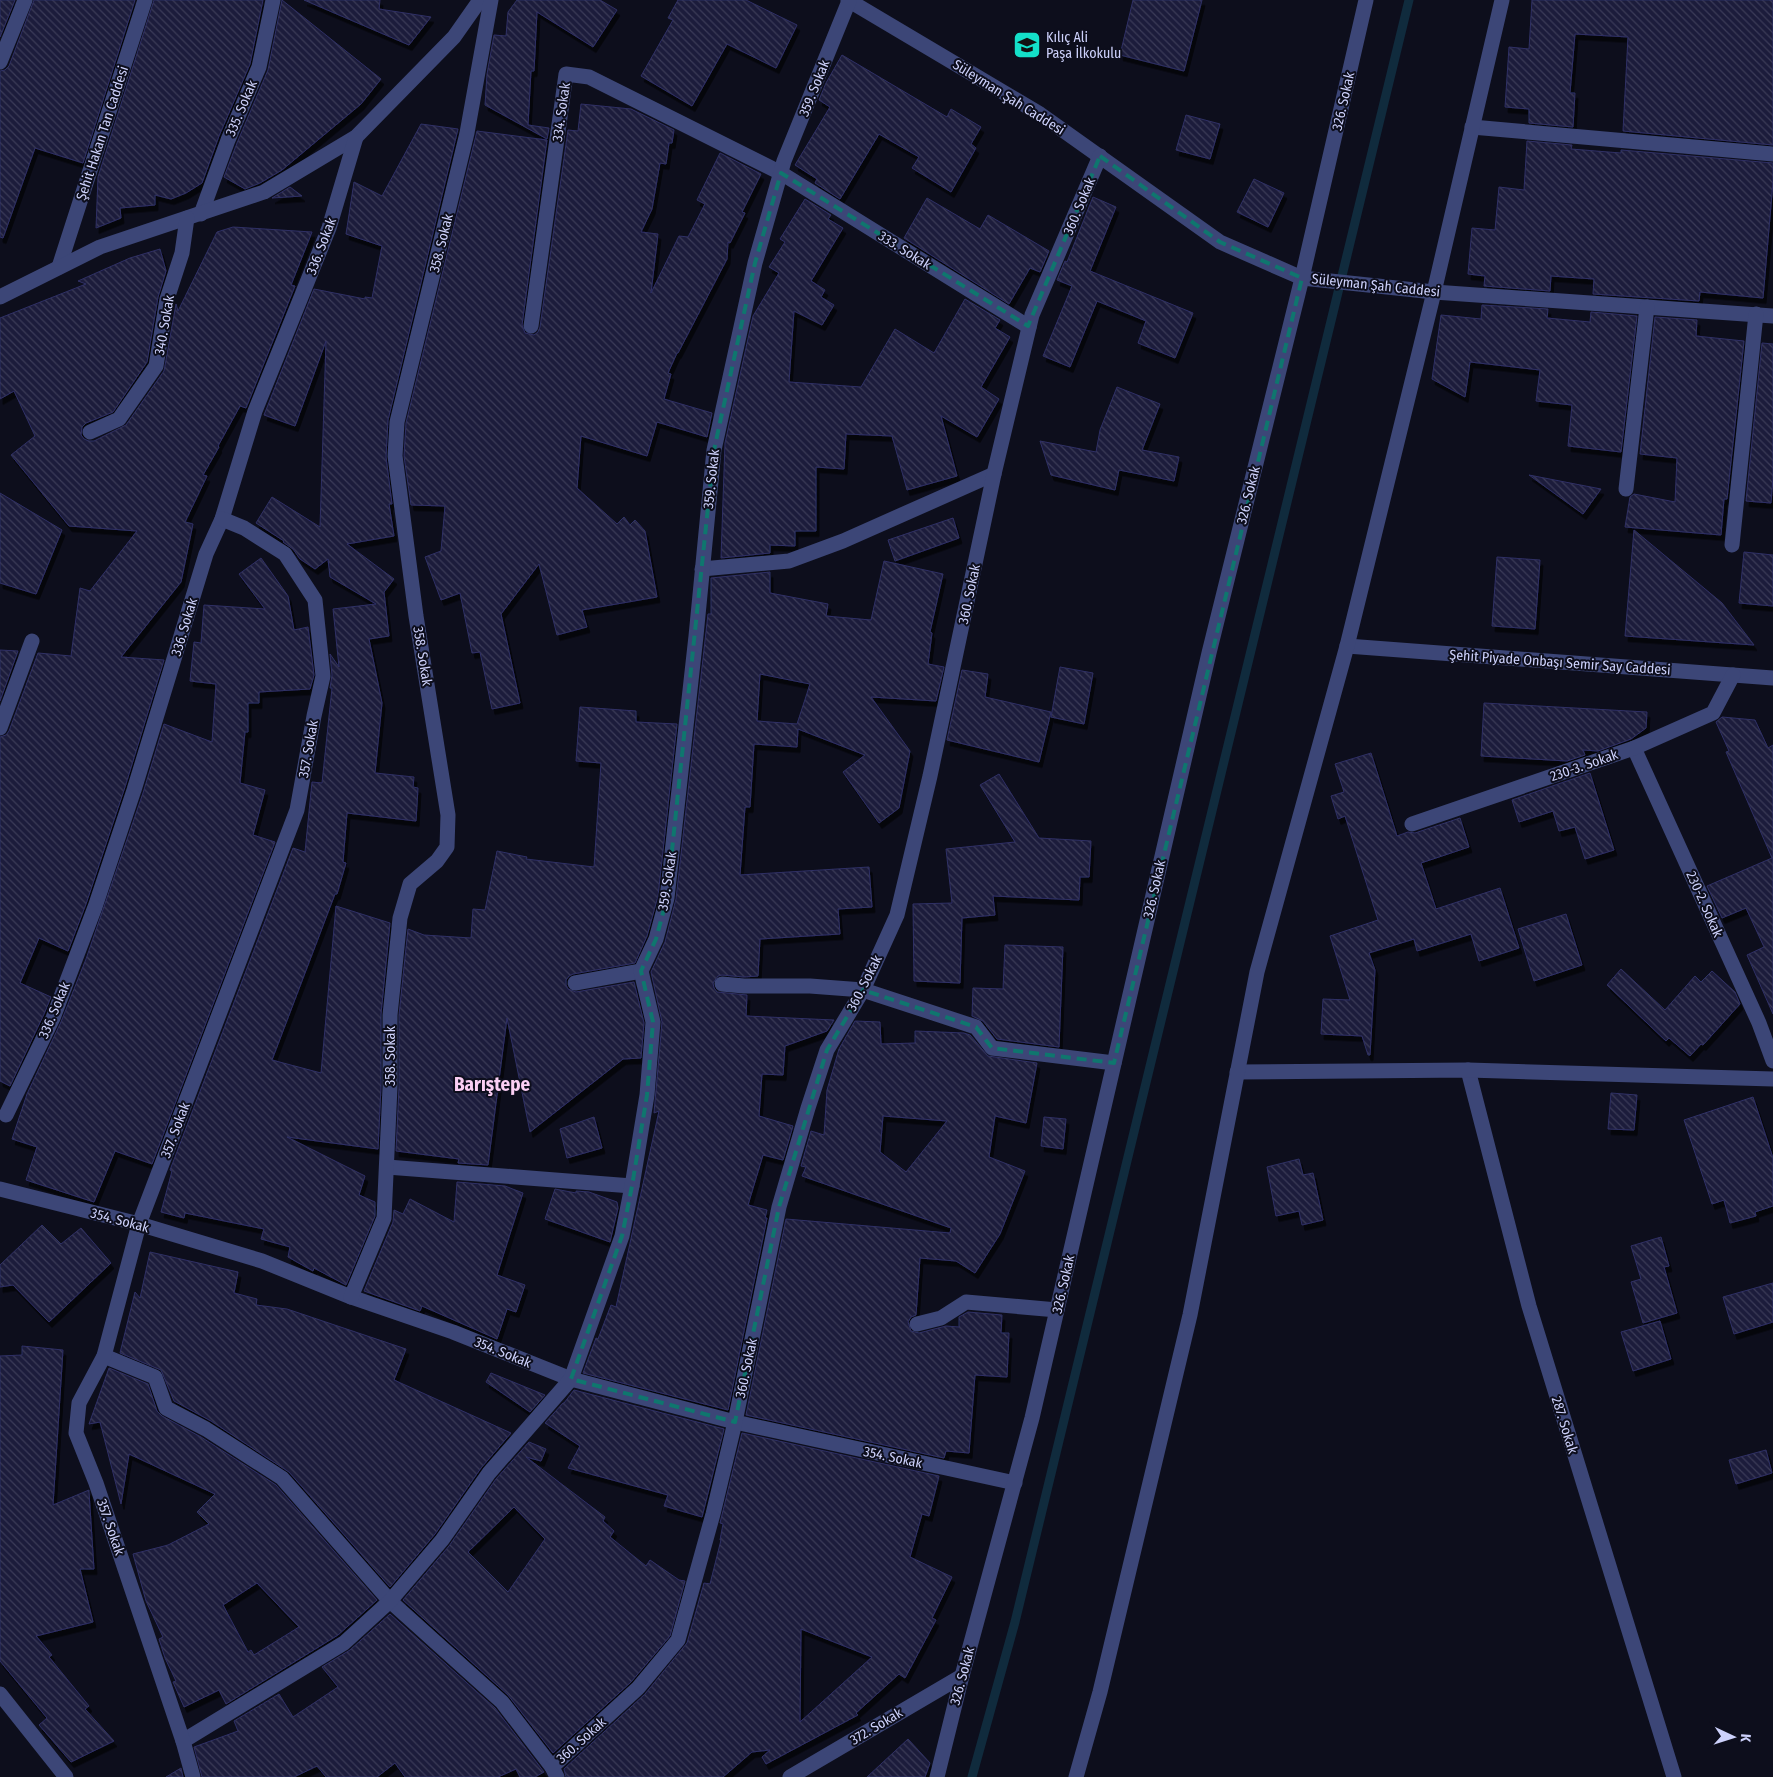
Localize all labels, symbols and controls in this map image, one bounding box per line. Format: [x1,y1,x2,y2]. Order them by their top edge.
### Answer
place label: Kılıç Ali Paşa İlkokulu [1046,29,1121,62]
school or university icon: Kılıç Ali Paşa İlkokulu [1012,30,1042,60]
street label: Süleyman Şah Caddesi [950,56,1068,139]
street label: 359. Sokak [795,57,834,119]
street label: Şehit Hakan Tan Caddesi [73,64,132,203]
street label: 326. Sokak [1329,70,1359,132]
street label: 335. Sokak [222,77,261,139]
street label: 334. Sokak [549,81,574,143]
street label: 360. Sokak [1060,174,1099,238]
street label: 358. Sokak [426,211,457,274]
street label: 336. Sokak [303,215,340,277]
street label: 333. Sokak [875,228,935,274]
street label: Süleyman Şah Caddesi [1311,270,1441,301]
street label: 340. Sokak [151,293,178,356]
street label: 359. Sokak [700,448,723,510]
street label: 326. Sokak [1233,464,1264,526]
street label: 360. Sokak [955,562,984,626]
street label: 336. Sokak [168,596,201,658]
street label: 358. Sokak [409,625,436,688]
street label: Şehit Piyade Onbaşı Semir Say Caddesi [1449,646,1671,679]
street label: 357. Sokak [295,718,322,779]
street label: 230-3. Sokak [1548,746,1621,785]
street label: 359. Sokak [654,850,681,912]
street label: 326. Sokak [1140,858,1170,920]
street label: 230-2. Sokak [1682,869,1727,940]
street label: 360. Sokak [843,952,886,1014]
street label: 336. Sokak [35,979,74,1041]
street label: 358. Sokak [382,1026,399,1086]
district label: Barıştepe [454,1073,530,1096]
street label: 357. Sokak [157,1099,194,1160]
street label: 354. Sokak [89,1205,151,1237]
street label: 326. Sokak [1049,1253,1079,1315]
street label: 354. Sokak [472,1333,534,1372]
street label: 360. Sokak [732,1336,761,1400]
street label: 287. Sokak [1548,1394,1581,1456]
street label: 354. Sokak [862,1443,924,1472]
street label: 357. Sokak [93,1497,128,1558]
street label: 326. Sokak [947,1645,979,1707]
street label: 372. Sokak [847,1704,906,1749]
north arrow [1708,1712,1758,1762]
street label: 360. Sokak [553,1713,610,1767]
text: K [1737,1733,1754,1743]

